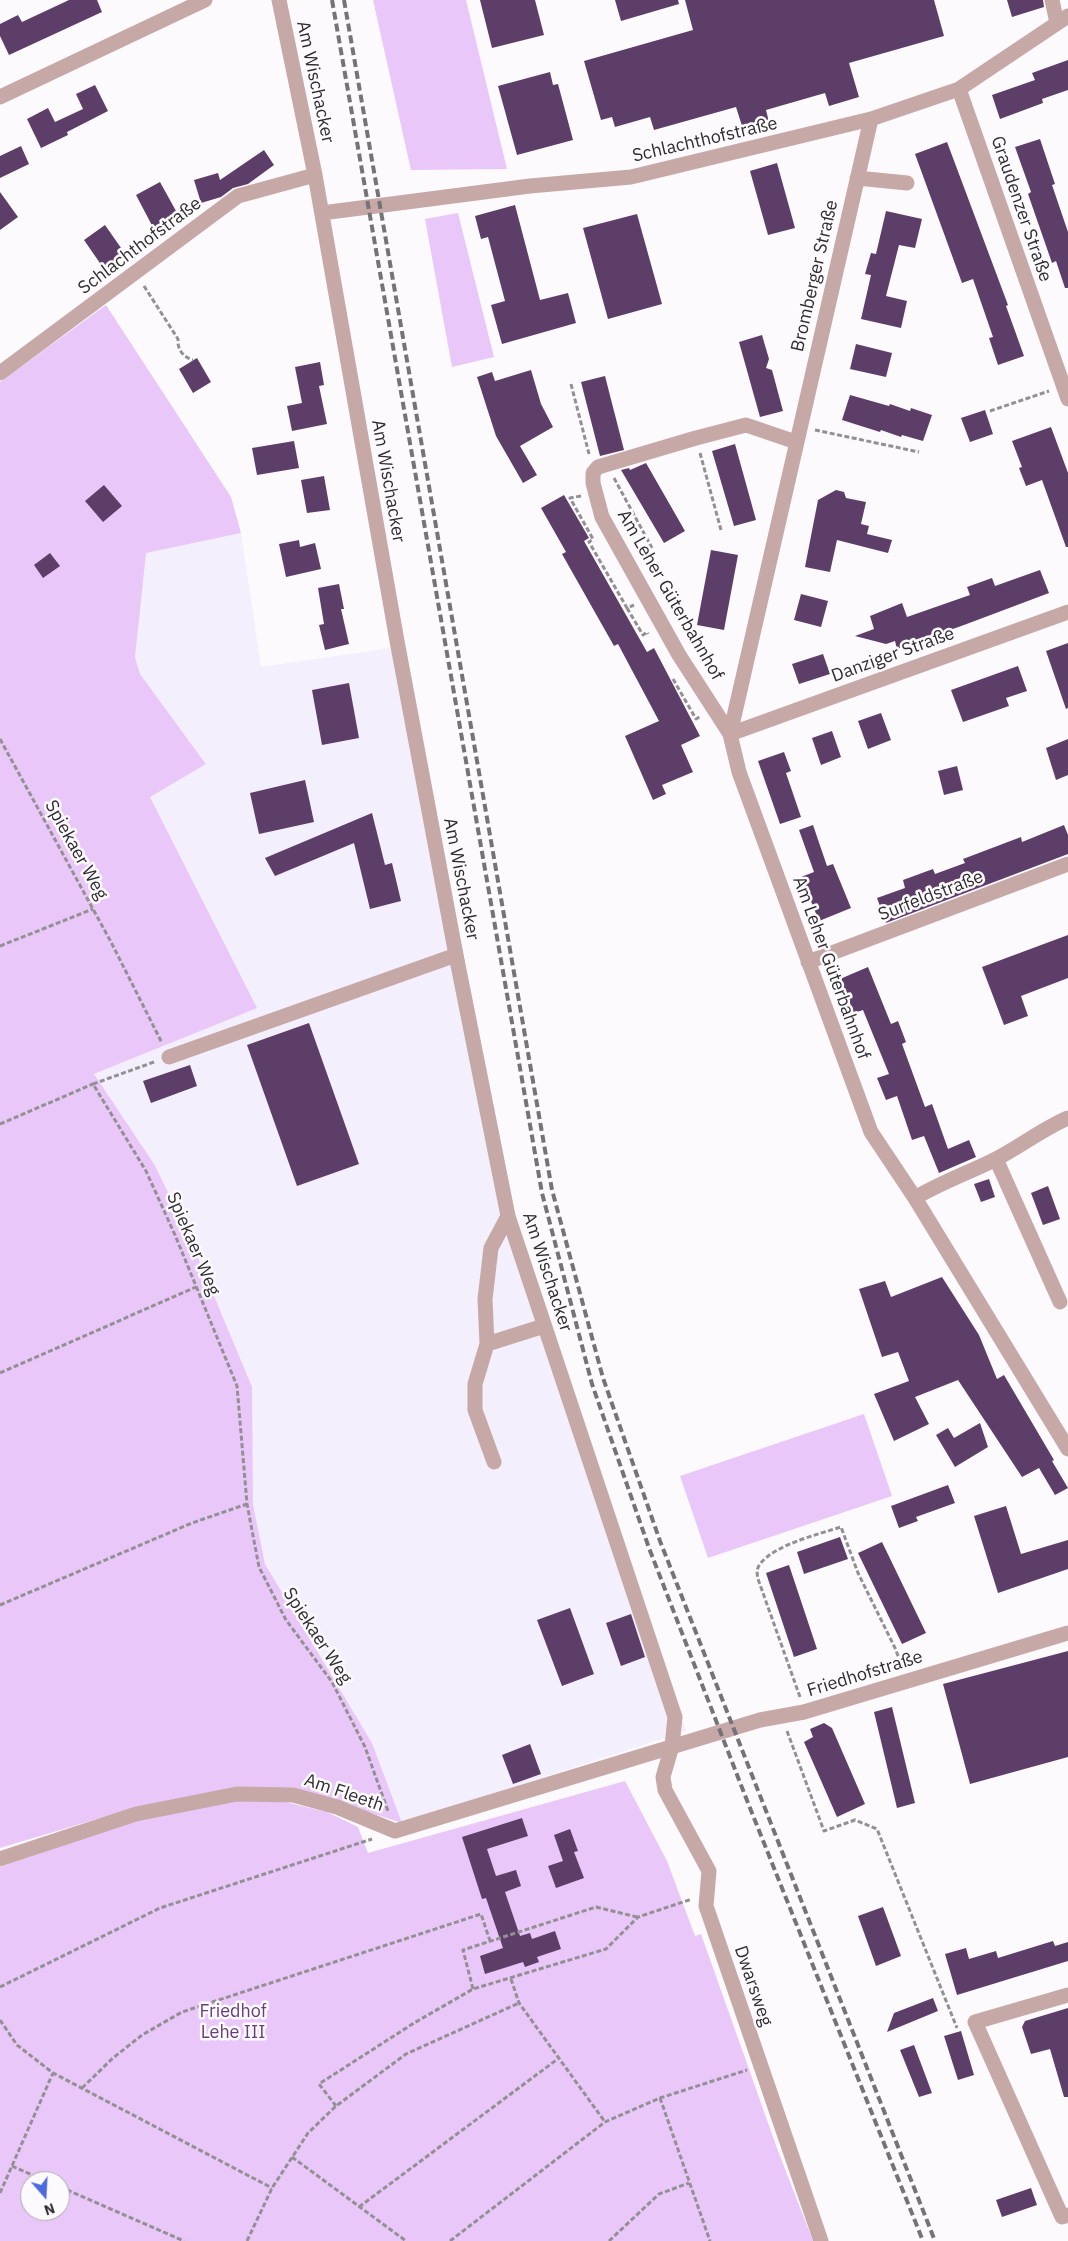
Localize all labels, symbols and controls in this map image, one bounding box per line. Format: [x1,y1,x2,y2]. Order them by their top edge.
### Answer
street label: Am Wischacker [292,19,338,145]
street label: Schlachthofstraße [630,113,780,167]
street label: Graudenzer Straße [986,133,1056,285]
street label: Schlachthofstraße [74,193,206,299]
street label: Bromberger Straße [787,198,843,354]
street label: Am Wischacker [367,418,409,544]
street label: Am Leher Güterbahnhof [612,506,728,684]
street label: Danziger Straße [829,623,957,687]
street label: Spiekaer Weg [40,797,112,903]
street label: Am Wischacker [439,816,483,942]
street label: Surfeldstraße [875,866,987,926]
street label: Am Leher Güterbahnhof [788,874,874,1062]
street label: Spiekaer Weg [162,1189,224,1299]
street label: Am Wischacker [518,1209,576,1335]
street label: Spiekaer Weg [278,1584,356,1688]
street label: Friedhofstraße [805,1646,925,1702]
street label: Am Fleeth [301,1769,387,1817]
street label: Dwarsweg [729,1943,777,2029]
park label: Friedhof Lehe III [199,2001,267,2044]
north arrow [20,2171,70,2221]
text: N [42,2199,57,2219]

